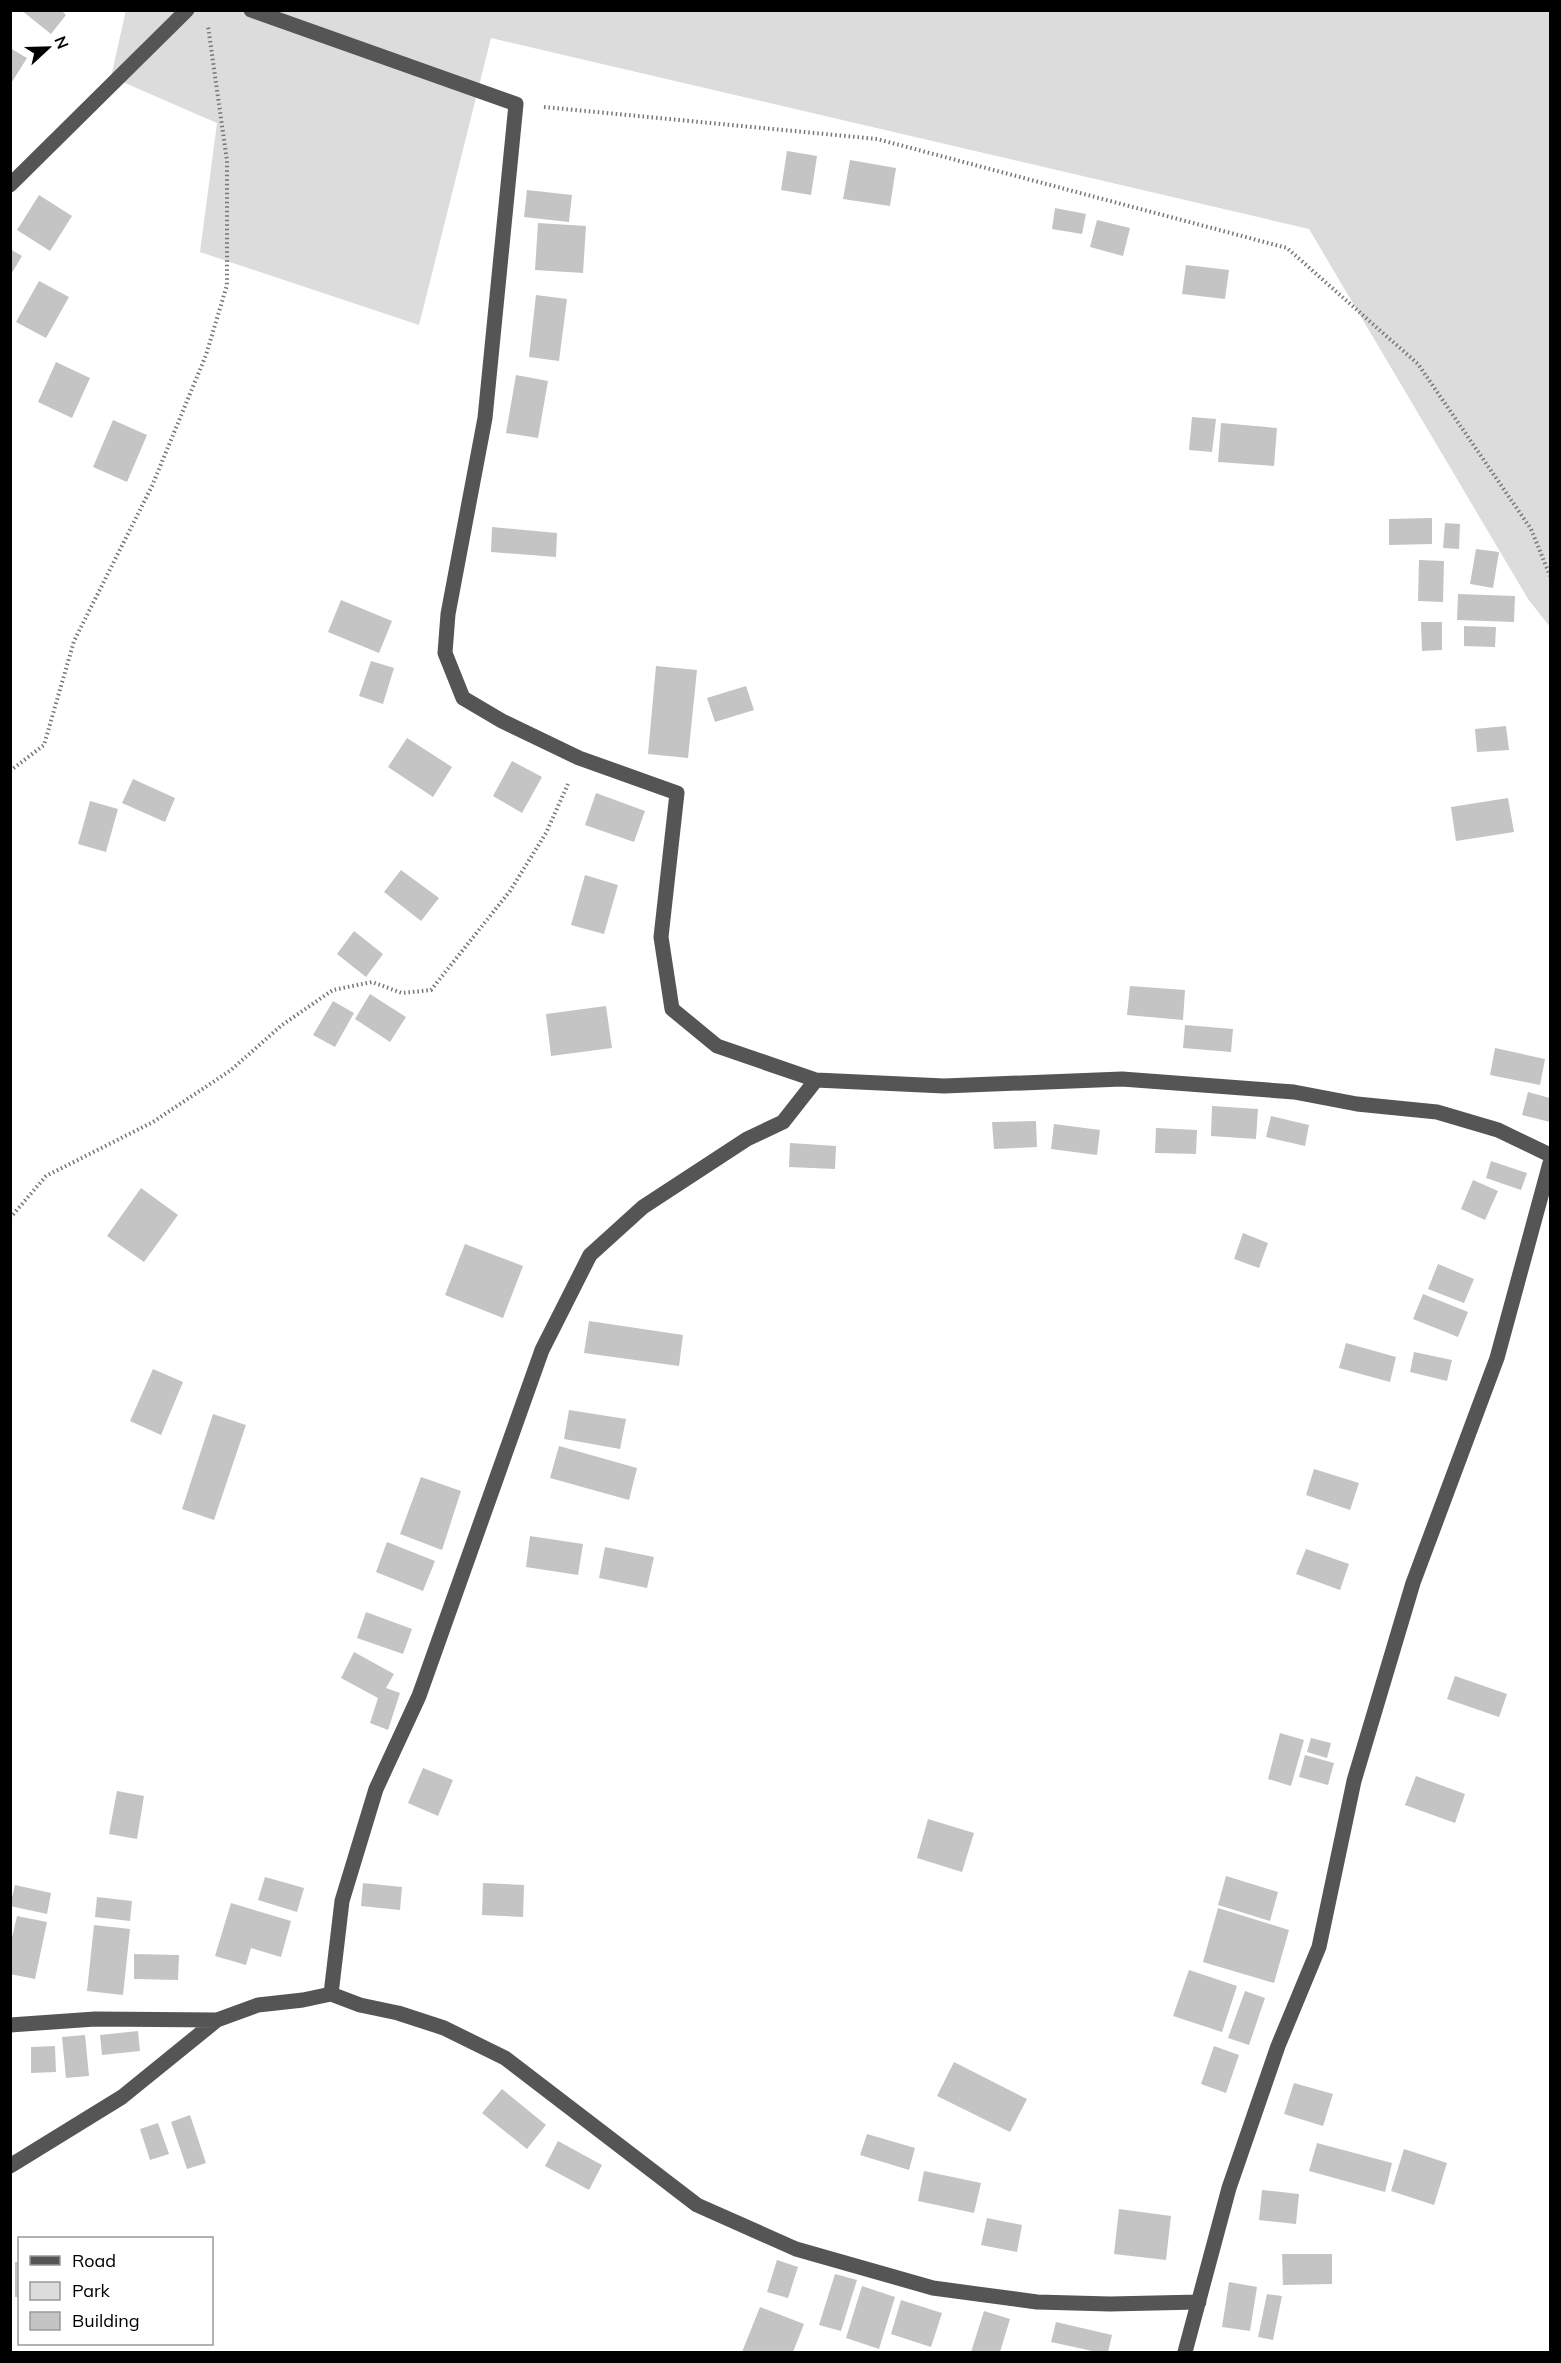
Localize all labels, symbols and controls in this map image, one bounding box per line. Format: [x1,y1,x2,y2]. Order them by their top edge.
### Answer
north arrow [18,18,78,78]
text: N [50,33,73,52]
legend [18,2237,213,2345]
text: Road [72,2249,116,2272]
text: Park [72,2279,111,2302]
text: Building [72,2309,140,2332]

